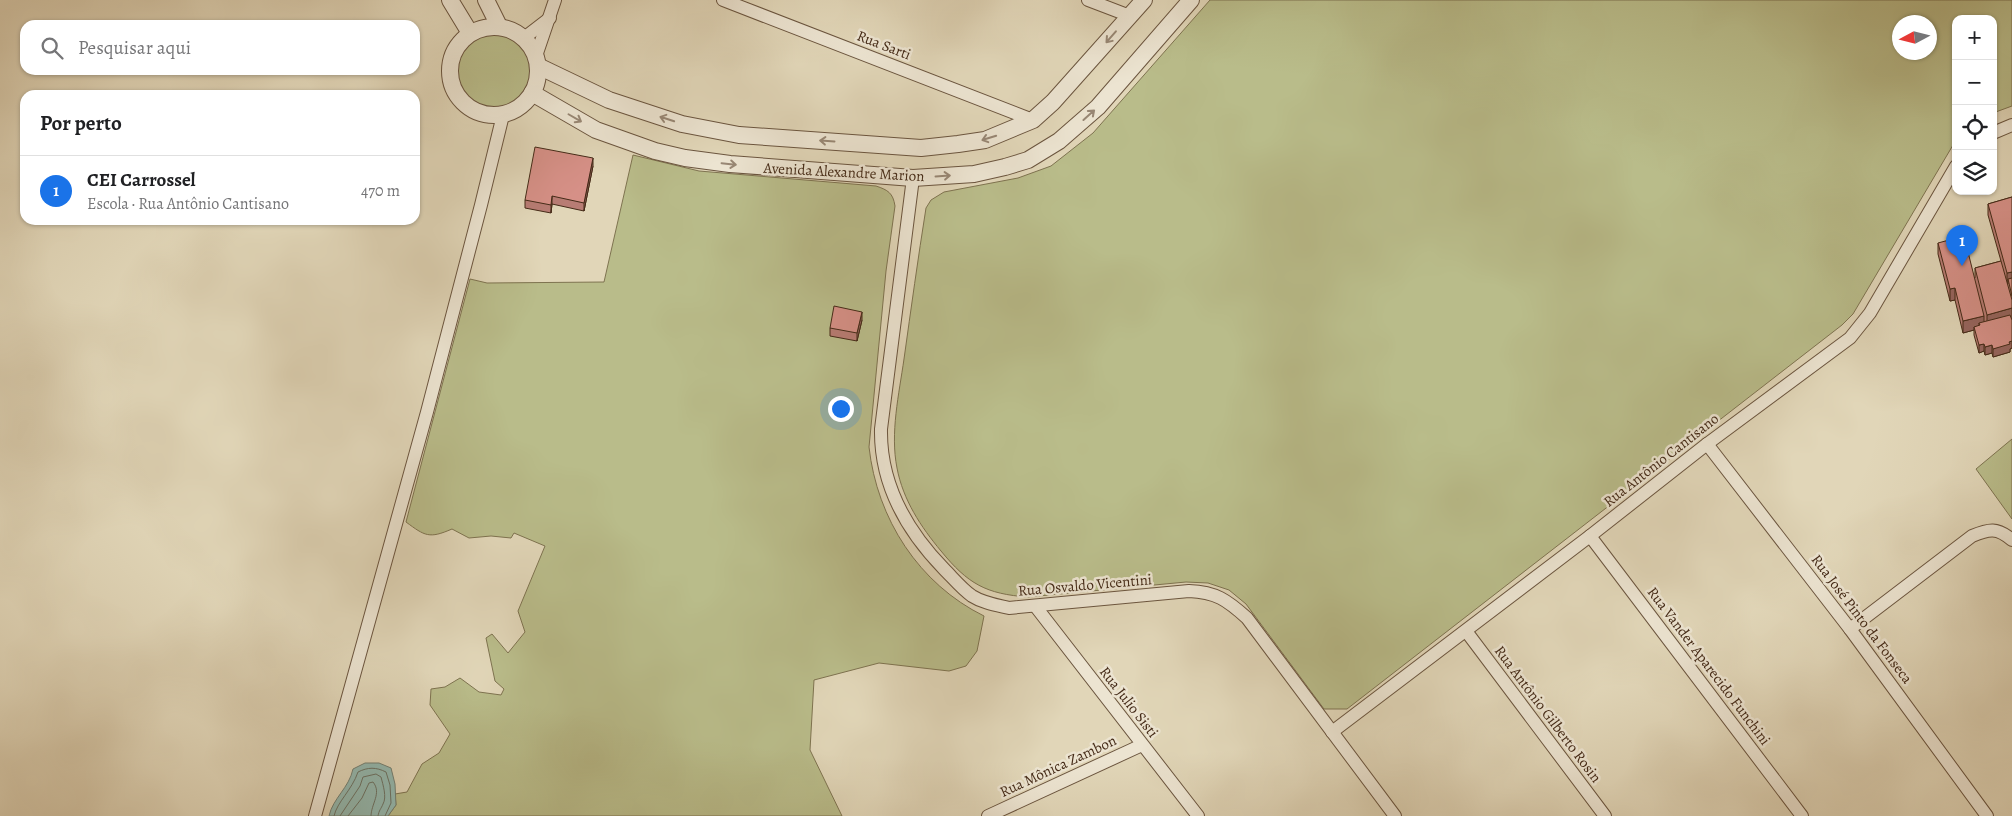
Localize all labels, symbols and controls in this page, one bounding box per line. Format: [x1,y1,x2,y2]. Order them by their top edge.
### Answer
north arrow [1892,15,1937,60]
map controls [1952,15,1997,195]
button: + [1952,15,1997,60]
search box [20,20,420,75]
street label: Rua Sarti [854,26,914,64]
one-way arrow [1106,30,1117,43]
icon: search [38,34,66,62]
text: Pesquisar aqui [78,35,191,61]
button: − [1952,60,1997,105]
button: locate [1952,105,1997,150]
text: Por perto [40,109,122,137]
one-way arrow [1082,109,1095,120]
one-way arrow [567,113,581,123]
one-way arrow [660,114,675,123]
one-way arrow [981,133,997,143]
one-way arrow [820,136,836,145]
button: layers [1952,150,1997,195]
street label: Avenida Alexandre Marion [762,158,925,186]
one-way arrow [721,159,737,169]
text: CEI Carrossel [87,167,196,193]
one-way arrow [935,171,951,181]
text: 1 [53,180,59,202]
text: 470 m [361,180,400,202]
text: Escola · Rua Antônio Cantisano [87,193,289,215]
pin: 1 [1946,225,1978,266]
your location [828,396,854,422]
street label: Rua Antônio Cantisano [1599,409,1723,511]
street label: Rua José Pinto da Fonseca [1807,550,1917,688]
street label: Rua Osvaldo Vicentini [1017,569,1153,601]
street label: Rua Vander Aparecido Funchini [1643,583,1775,749]
street label: Rua Antônio Gilberto Rosin [1490,641,1606,787]
street label: Rua Julio Sisti [1095,662,1163,742]
street label: Rua Mônica Zambon [996,730,1120,802]

